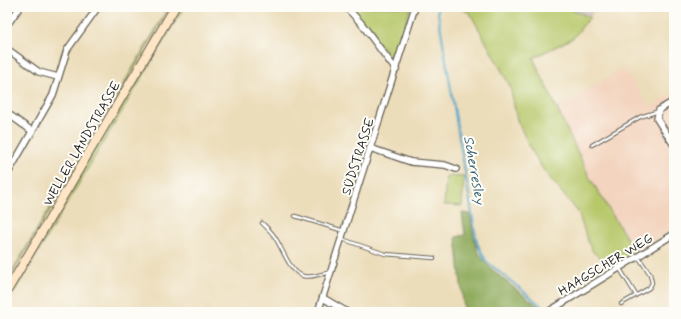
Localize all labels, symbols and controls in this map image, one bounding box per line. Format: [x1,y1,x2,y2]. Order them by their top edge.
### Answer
street label: WELLER LANDSTRASSE [40,78,125,209]
street label: SÜDSTRASSE [338,116,379,197]
water label: Scherresley [459,135,489,207]
street label: HAAGSCHER WEG [555,230,656,300]

